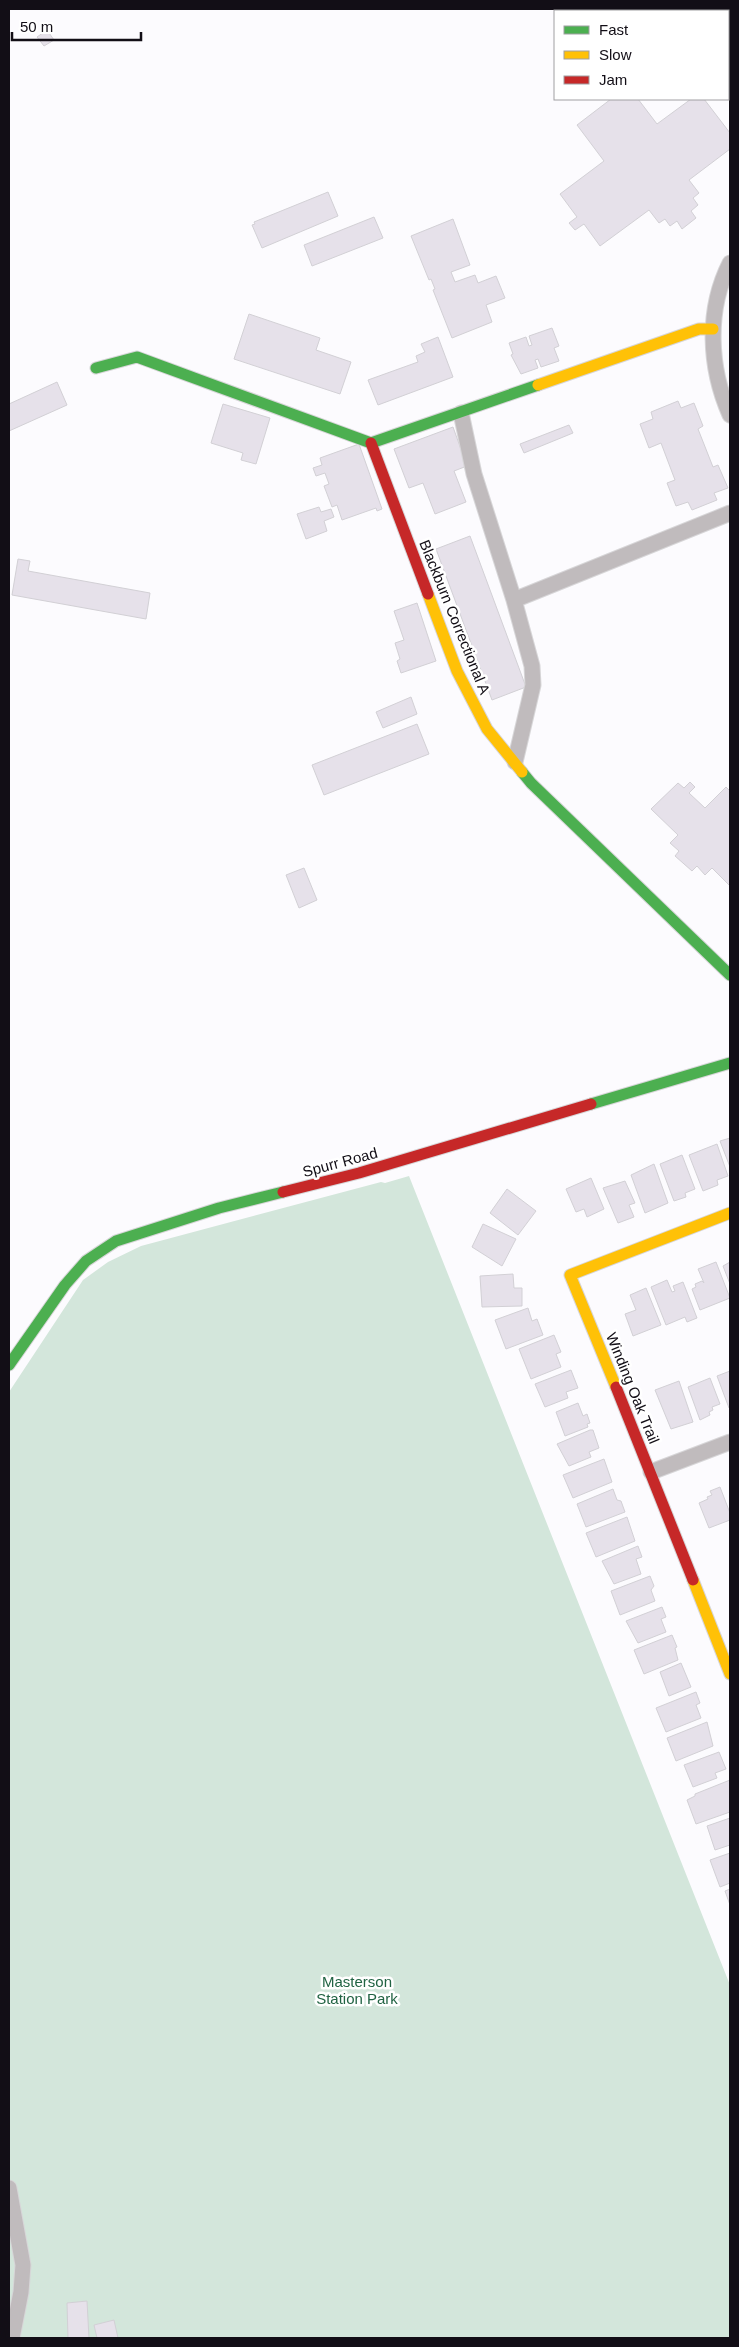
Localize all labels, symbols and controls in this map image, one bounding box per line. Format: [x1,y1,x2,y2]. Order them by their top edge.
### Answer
scale bar [12,10,141,42]
legend [554,10,729,100]
text: 50 m [20,18,53,35]
text: Fast [599,21,629,38]
text: Slow [599,46,632,63]
text: Jam [599,71,627,88]
street label: Blackburn Correctional A [416,537,494,697]
street label: Spurr Road [301,1144,379,1180]
street label: Winding Oak Trail [603,1330,663,1446]
park label: Masterson Station Park [316,1973,398,2007]

